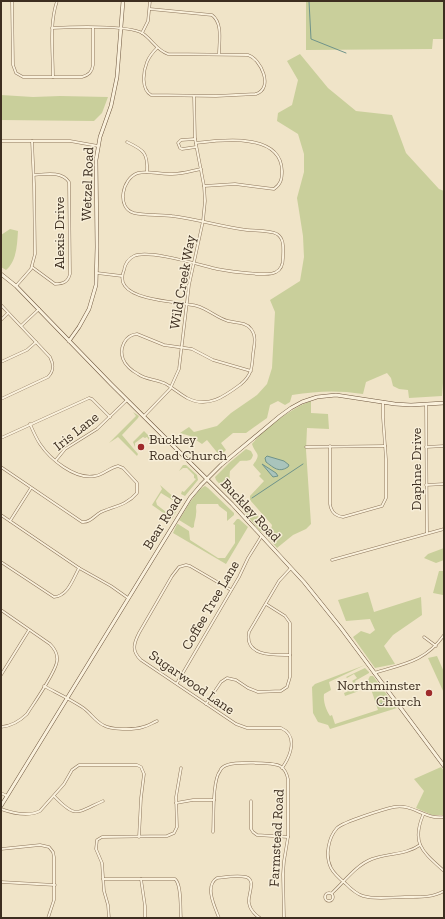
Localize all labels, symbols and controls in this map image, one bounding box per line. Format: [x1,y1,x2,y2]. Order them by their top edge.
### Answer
street label: Wetzel Road [78,146,97,221]
street label: Alexis Drive [51,196,68,269]
street label: Wild Creek Way [166,233,199,331]
street label: Iris Lane [50,408,103,454]
street label: Daphne Drive [408,427,425,510]
place label: Buckley Road Church [149,431,227,464]
marker: Buckley Road Church [136,442,146,452]
street label: Buckley Road [217,475,284,546]
street label: Bear Road [139,492,186,553]
street label: Coffee Tree Lane [178,557,243,653]
street label: Sugarwood Lane [146,647,238,718]
place label: Northminster Church [337,677,421,710]
marker: Northminster Church [424,688,434,698]
street label: Farmstead Road [265,788,288,887]

